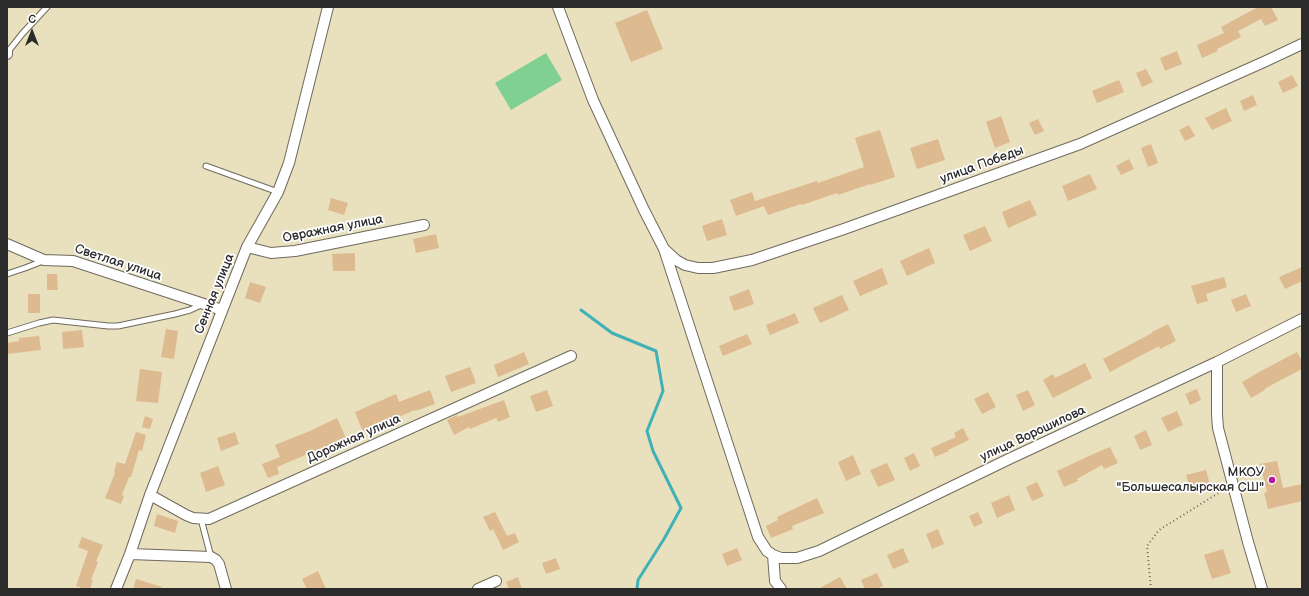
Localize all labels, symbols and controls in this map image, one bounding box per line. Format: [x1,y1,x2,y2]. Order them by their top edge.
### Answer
north arrow [12,12,52,52]
text: С [28,13,36,26]
street label: улица Победы [938,143,1026,187]
street label: Овражная улица [281,212,385,246]
street label: Светлая улица [72,242,164,284]
street label: Сенная улица [192,252,238,336]
street label: улица Ворошилова [978,403,1088,465]
street label: Дорожная улица [305,411,403,467]
place label: МКОУ "Большесалырская СШ" [1117,465,1264,496]
marker: МКОУ "Большесалырская СШ" [1267,475,1277,485]

